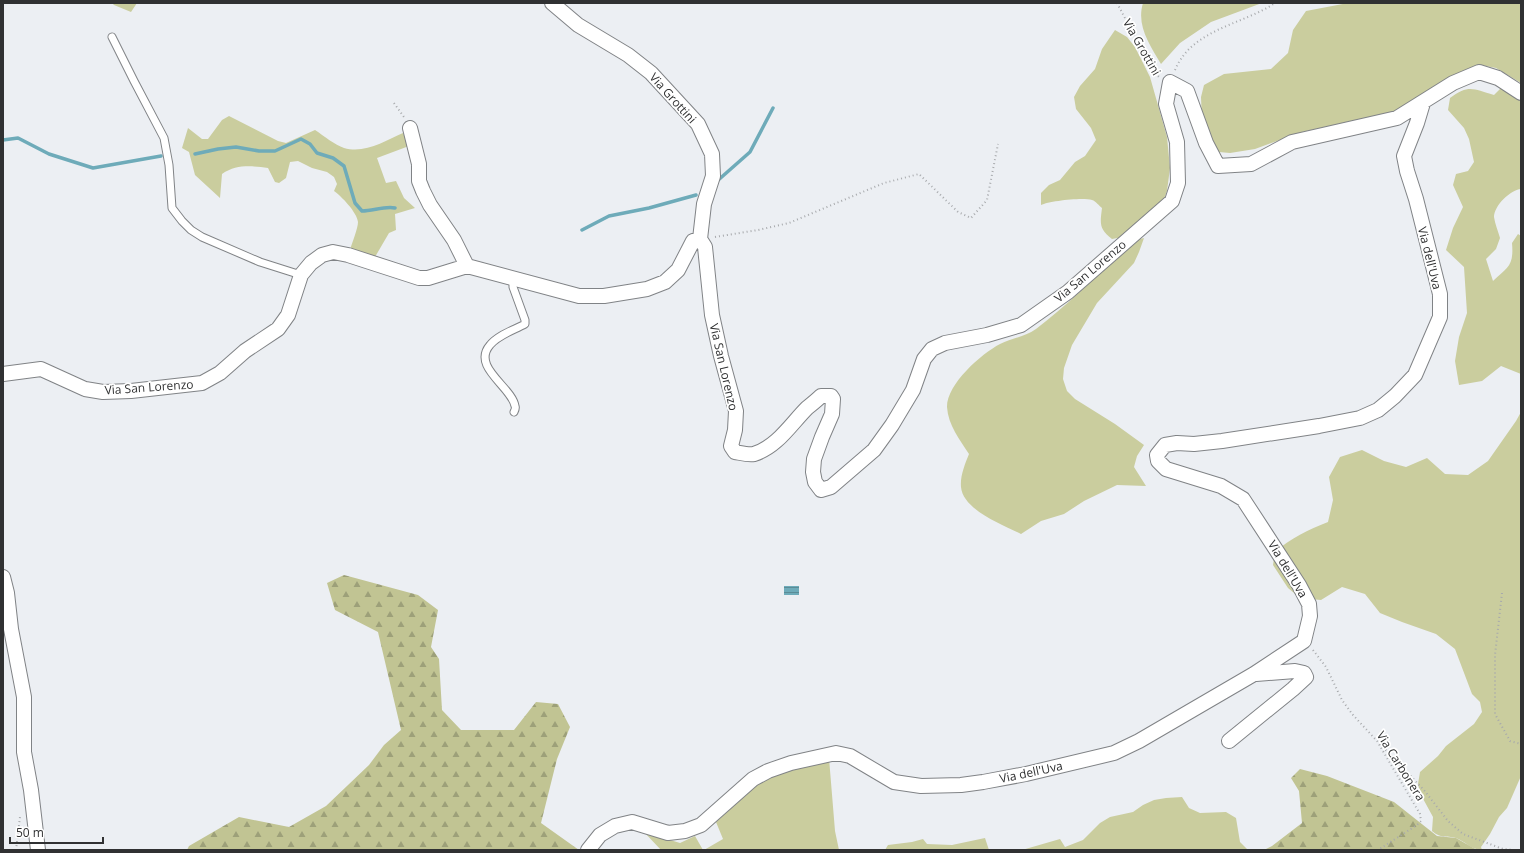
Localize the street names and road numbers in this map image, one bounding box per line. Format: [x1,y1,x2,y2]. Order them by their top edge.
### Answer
street label: Via Grottini [1119,16,1165,78]
street label: Via Grottini [646,69,700,127]
street label: Via dell'Uva [1414,225,1446,291]
street label: Via San Lorenzo [1050,236,1130,306]
street label: Via San Lorenzo [706,322,742,412]
street label: Via San Lorenzo [104,375,194,399]
street label: Via dell'Uva [1264,537,1312,601]
street label: Via Carbonera [1373,728,1429,804]
street label: Via dell'Uva [998,757,1064,787]

